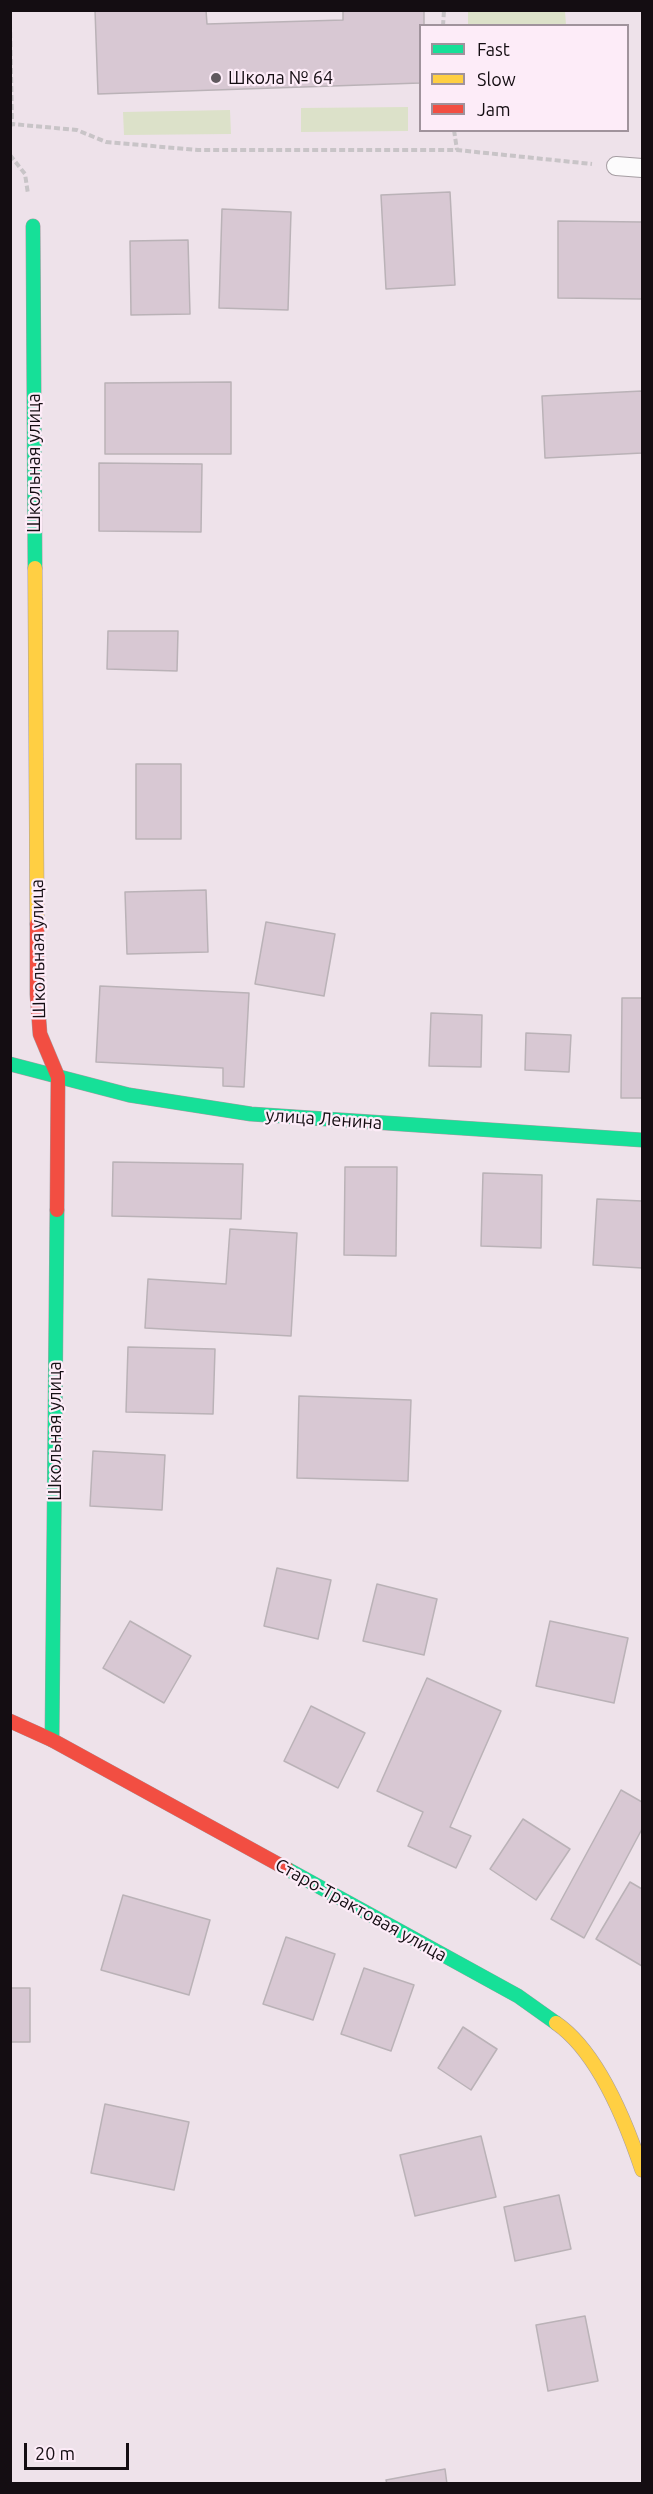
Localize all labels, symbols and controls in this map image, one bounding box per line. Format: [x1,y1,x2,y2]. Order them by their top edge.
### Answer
legend [419,24,629,132]
text: Fast [477,39,510,59]
place label: Школа № 64 [228,67,333,89]
text: Slow [477,69,516,89]
marker: Школа № 64 [209,71,223,85]
text: Jam [477,99,511,119]
street label: Школьная улица [23,393,45,533]
street label: Школьная улица [26,879,50,1019]
street label: улица Ленина [265,1104,383,1134]
street label: Школьная улица [44,1361,66,1501]
street label: Старо-Трактовая улица [271,1854,451,1966]
scale bar [27,2431,132,2469]
text: 20 m [35,2443,75,2463]

